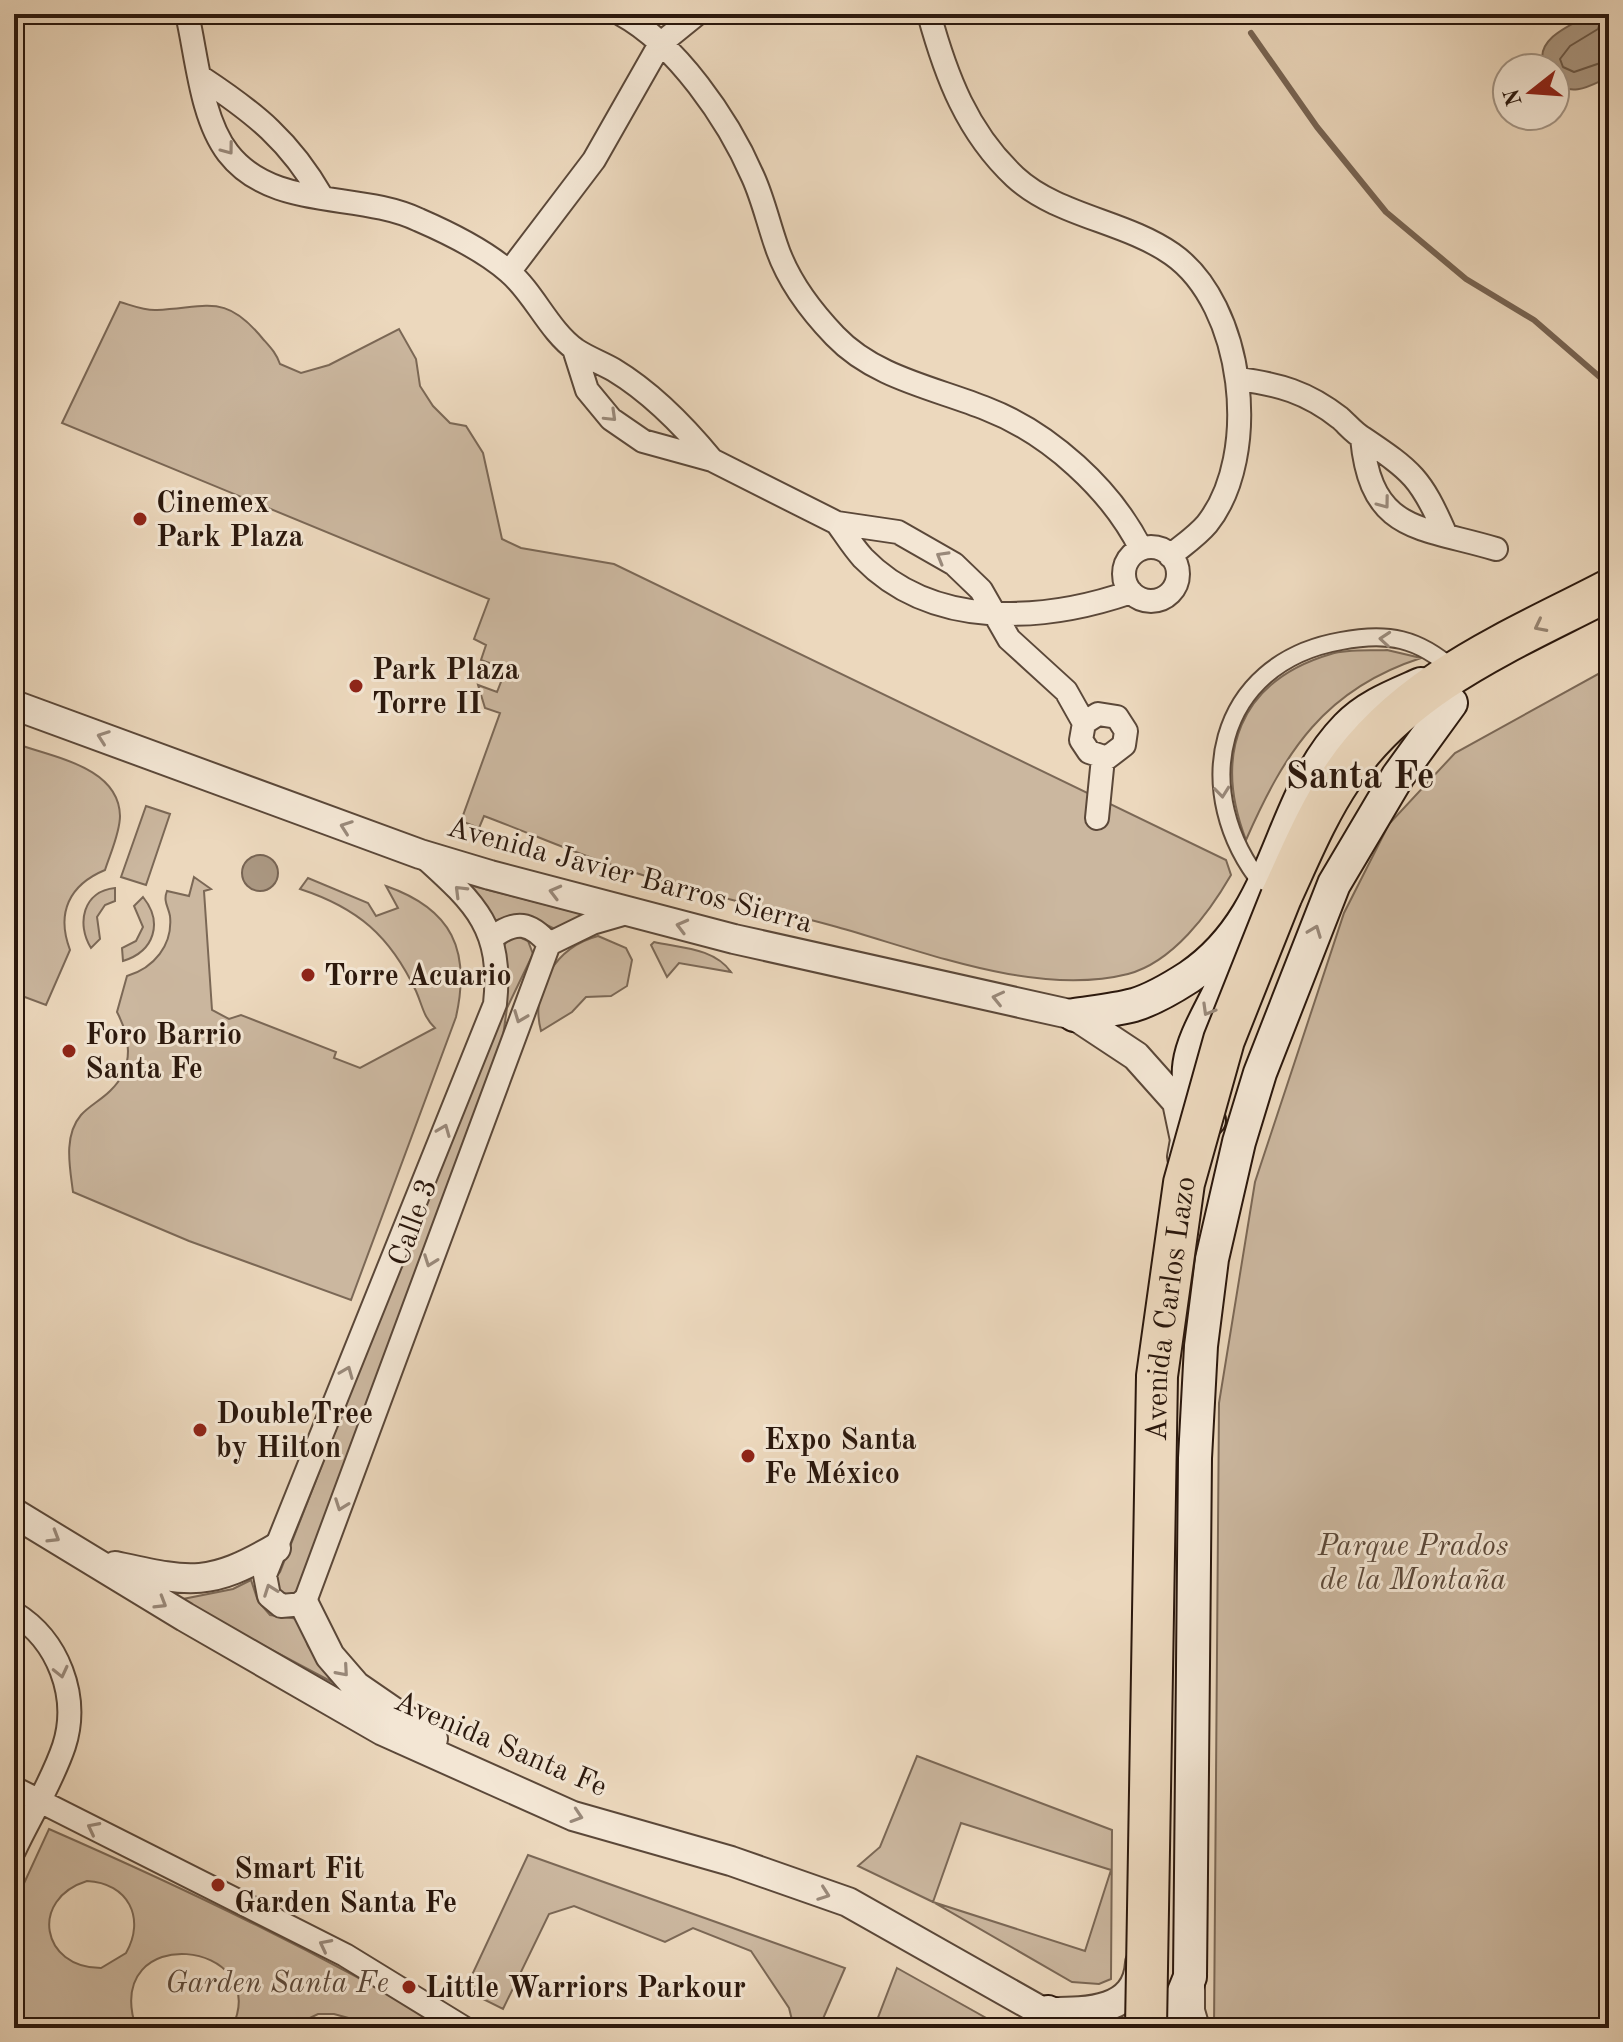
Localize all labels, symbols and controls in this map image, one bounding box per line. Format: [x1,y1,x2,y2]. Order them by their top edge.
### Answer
north arrow [1491,52,1571,132]
text: N [1501,86,1527,109]
one-way arrow [218,140,232,155]
one-way arrow [602,406,616,421]
place label: Cinemex Park Plaza [156,489,304,553]
one-way arrow [1374,494,1389,509]
marker: Cinemex Park Plaza [131,510,149,528]
one-way arrow [936,551,951,567]
one-way arrow [1533,616,1548,631]
one-way arrow [1378,630,1391,647]
place label: Park Plaza Torre II [372,656,520,720]
marker: Park Plaza Torre II [347,677,365,695]
one-way arrow [96,730,110,747]
district label: Santa Fe [1285,759,1435,797]
one-way arrow [1214,786,1231,799]
street label: Avenida Javier Barros Sierra [443,813,816,939]
one-way arrow [340,821,354,837]
one-way arrow [549,885,563,902]
one-way arrow [455,886,469,901]
one-way arrow [676,918,690,935]
one-way arrow [1305,925,1322,939]
place label: Torre Acuario [324,962,512,992]
marker: Torre Acuario [299,966,317,984]
one-way arrow [992,990,1005,1007]
one-way arrow [1202,1001,1218,1016]
one-way arrow [513,1009,530,1023]
place label: Foro Barrio Santa Fe [85,1021,242,1085]
marker: Foro Barrio Santa Fe [60,1042,78,1060]
one-way arrow [434,1124,451,1138]
street label: Calle 3 [384,1175,443,1270]
street label: Avenida Carlos Lazo [1143,1175,1202,1442]
one-way arrow [423,1253,440,1267]
one-way arrow [337,1366,354,1380]
place label: DoubleTree by Hilton [216,1400,373,1464]
marker: DoubleTree by Hilton [191,1421,209,1439]
place label: Expo Santa Fe México [764,1426,917,1490]
marker: Expo Santa Fe México [739,1447,757,1465]
one-way arrow [334,1497,350,1511]
one-way arrow [45,1528,60,1543]
park label: Parque Prados de la Montaña [1317,1532,1508,1596]
one-way arrow [263,1583,279,1597]
one-way arrow [152,1593,167,1608]
one-way arrow [333,1662,347,1676]
one-way arrow [52,1664,69,1678]
street label: Avenida Santa Fe [390,1687,611,1803]
one-way arrow [569,1807,583,1823]
one-way arrow [87,1822,102,1837]
place label: Smart Fit Garden Santa Fe [234,1855,457,1919]
marker: Smart Fit Garden Santa Fe [209,1876,227,1894]
one-way arrow [817,1884,831,1900]
one-way arrow [319,1940,334,1955]
park label: Garden Santa Fe [165,1969,389,1999]
place label: Little Warriors Parkour [425,1974,746,2004]
marker: Little Warriors Parkour [400,1978,418,1996]

